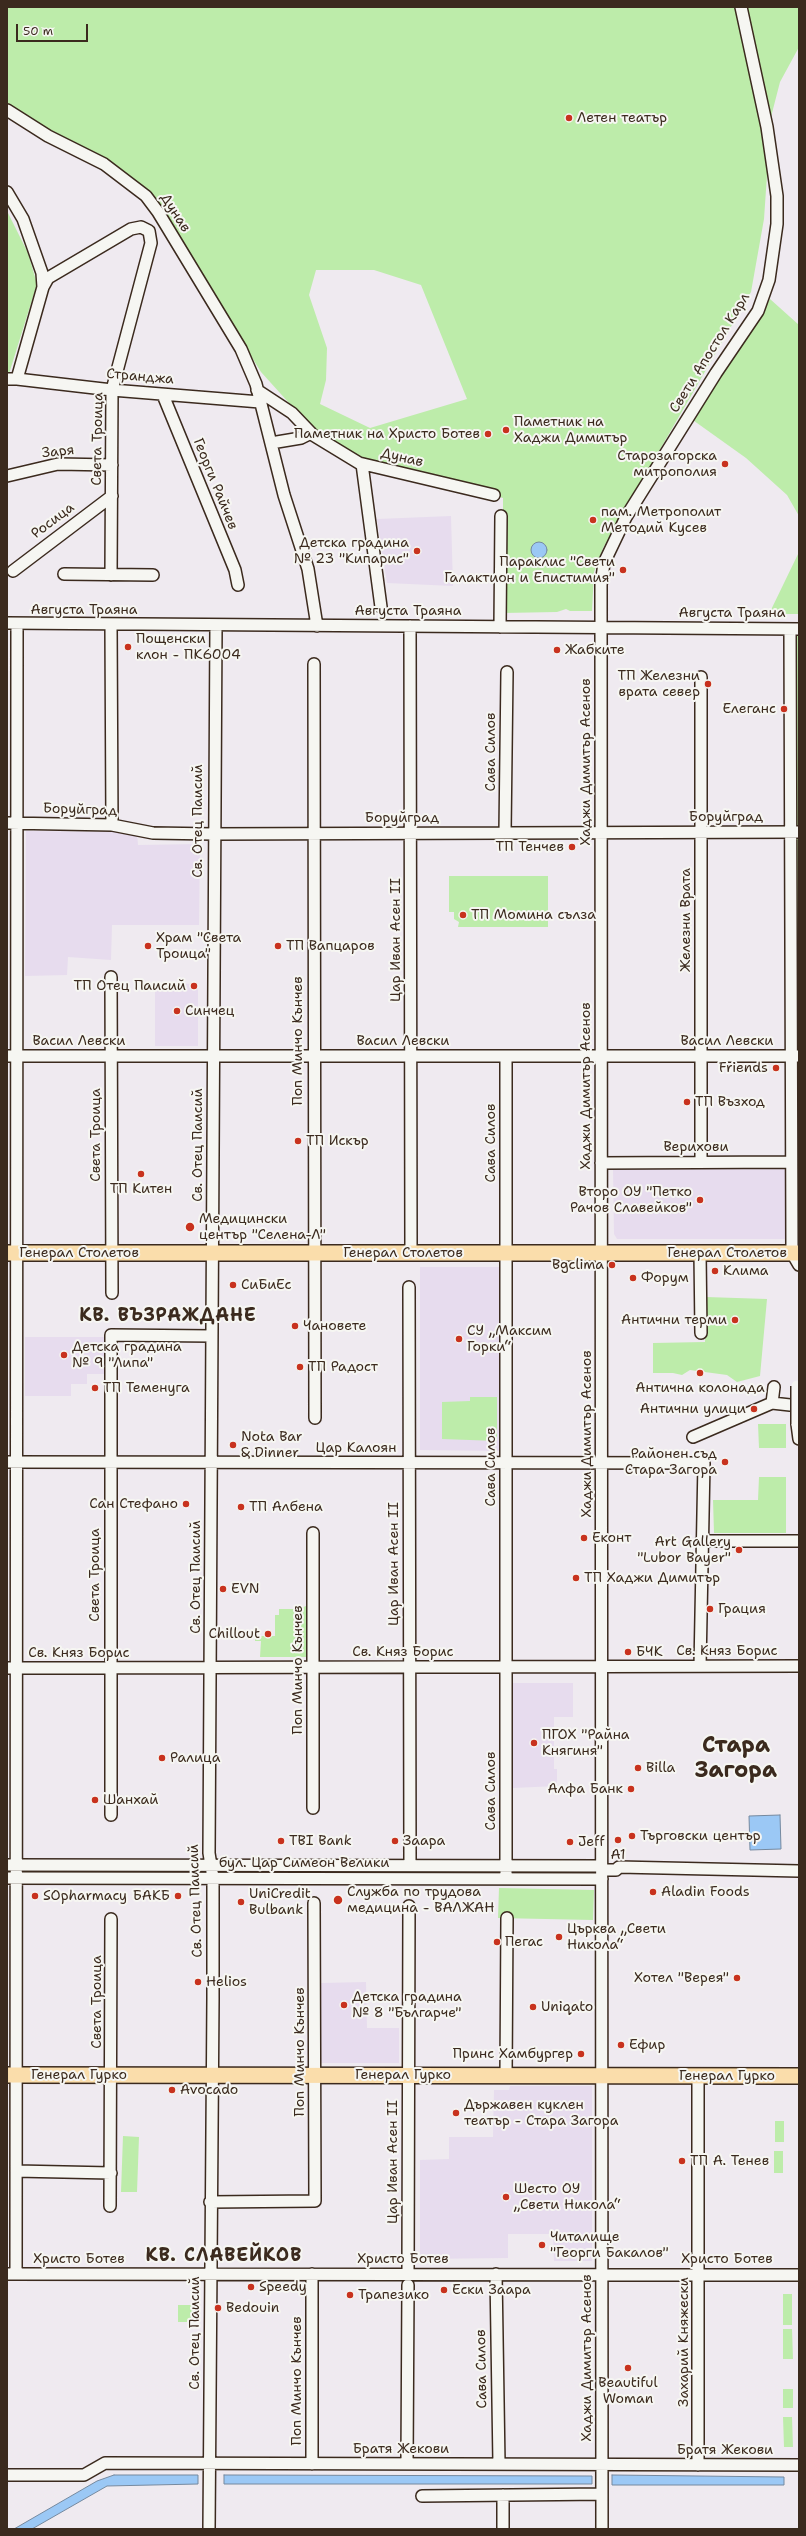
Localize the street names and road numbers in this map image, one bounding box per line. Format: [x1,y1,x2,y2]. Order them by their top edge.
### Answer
street label: Дунав [156,190,194,236]
street label: Свети Апостол Карл [666,290,754,416]
street label: Странджа [105,366,175,388]
street label: Света Троица [89,392,107,486]
street label: Георги Райчев [189,436,241,532]
street label: Заря [41,442,75,462]
street label: Дунав [379,445,425,471]
street label: Росица [28,499,78,543]
street label: Августа Траяна [31,602,137,618]
street label: Августа Траяна [355,603,461,619]
street label: Августа Траяна [679,605,785,621]
street label: Хаджи Димитър Асенов [578,678,594,846]
street label: Сава Силов [483,712,499,792]
street label: Св. Отец Паисий [190,764,206,878]
street label: Боруйград [43,800,117,820]
street label: Боруйград [689,809,763,825]
street label: Боруйград [365,810,439,826]
street label: Железни Врата [678,868,694,972]
street label: Цар Иван Асен II [388,878,404,1002]
street label: Поп Минчо Кънчев [290,976,306,1106]
street label: Хаджи Димитър Асенов [578,1002,594,1170]
street label: Васил Левски [33,1033,125,1049]
street label: Васил Левски [357,1033,449,1049]
street label: Васил Левски [681,1033,773,1049]
street label: Света Троица [88,1088,104,1182]
street label: Св. Отец Паисий [190,1088,206,1202]
street label: Сава Силов [483,1103,499,1183]
street label: Верихови [663,1139,729,1155]
street label: Генерал Столетов [19,1245,139,1261]
street label: Генерал Столетов [343,1245,463,1261]
street label: Генерал Столетов [667,1245,787,1261]
street label: Хаджи Димитър Асенов [579,1350,595,1518]
street label: Сава Силов [483,1427,499,1507]
street label: Цар Калоян [316,1440,396,1456]
street label: Цар Иван Асен II [386,1502,402,1626]
street label: Св. Отец Паисий [188,1520,204,1634]
street label: Света Троица [87,1528,103,1622]
street label: Поп Минчо Кънчев [290,1605,306,1735]
street label: Св. Княз Борис [676,1643,778,1659]
street label: Св. Княз Борис [352,1644,454,1660]
street label: Св. Княз Борис [28,1645,130,1661]
street label: Сава Силов [483,1751,499,1831]
street label: Св. Отец Паисий [186,1844,206,1958]
street label: бул. Цар Симеон Велики [219,1855,389,1871]
street label: Света Троица [89,1955,105,2049]
street label: Поп Минчо Кънчев [292,1987,308,2117]
street label: Генерал Гурко [31,2067,127,2083]
street label: Генерал Гурко [355,2067,451,2083]
street label: Генерал Гурко [679,2068,775,2084]
street label: Цар Иван Асен II [385,2100,401,2224]
street label: Христо Ботев [33,2251,125,2267]
street label: Христо Ботев [357,2251,449,2267]
street label: Христо Ботев [681,2251,773,2267]
street label: Хаджи Димитър Асенов [579,2274,595,2442]
street label: Св. Отец Паисий [187,2276,203,2390]
street label: Захарий Княжески [676,2277,692,2407]
street label: Поп Минчо Кънчев [289,2316,305,2446]
street label: Сава Силов [473,2329,491,2409]
street label: Братя Жекови [353,2441,449,2457]
street label: Братя Жекови [677,2442,773,2458]

